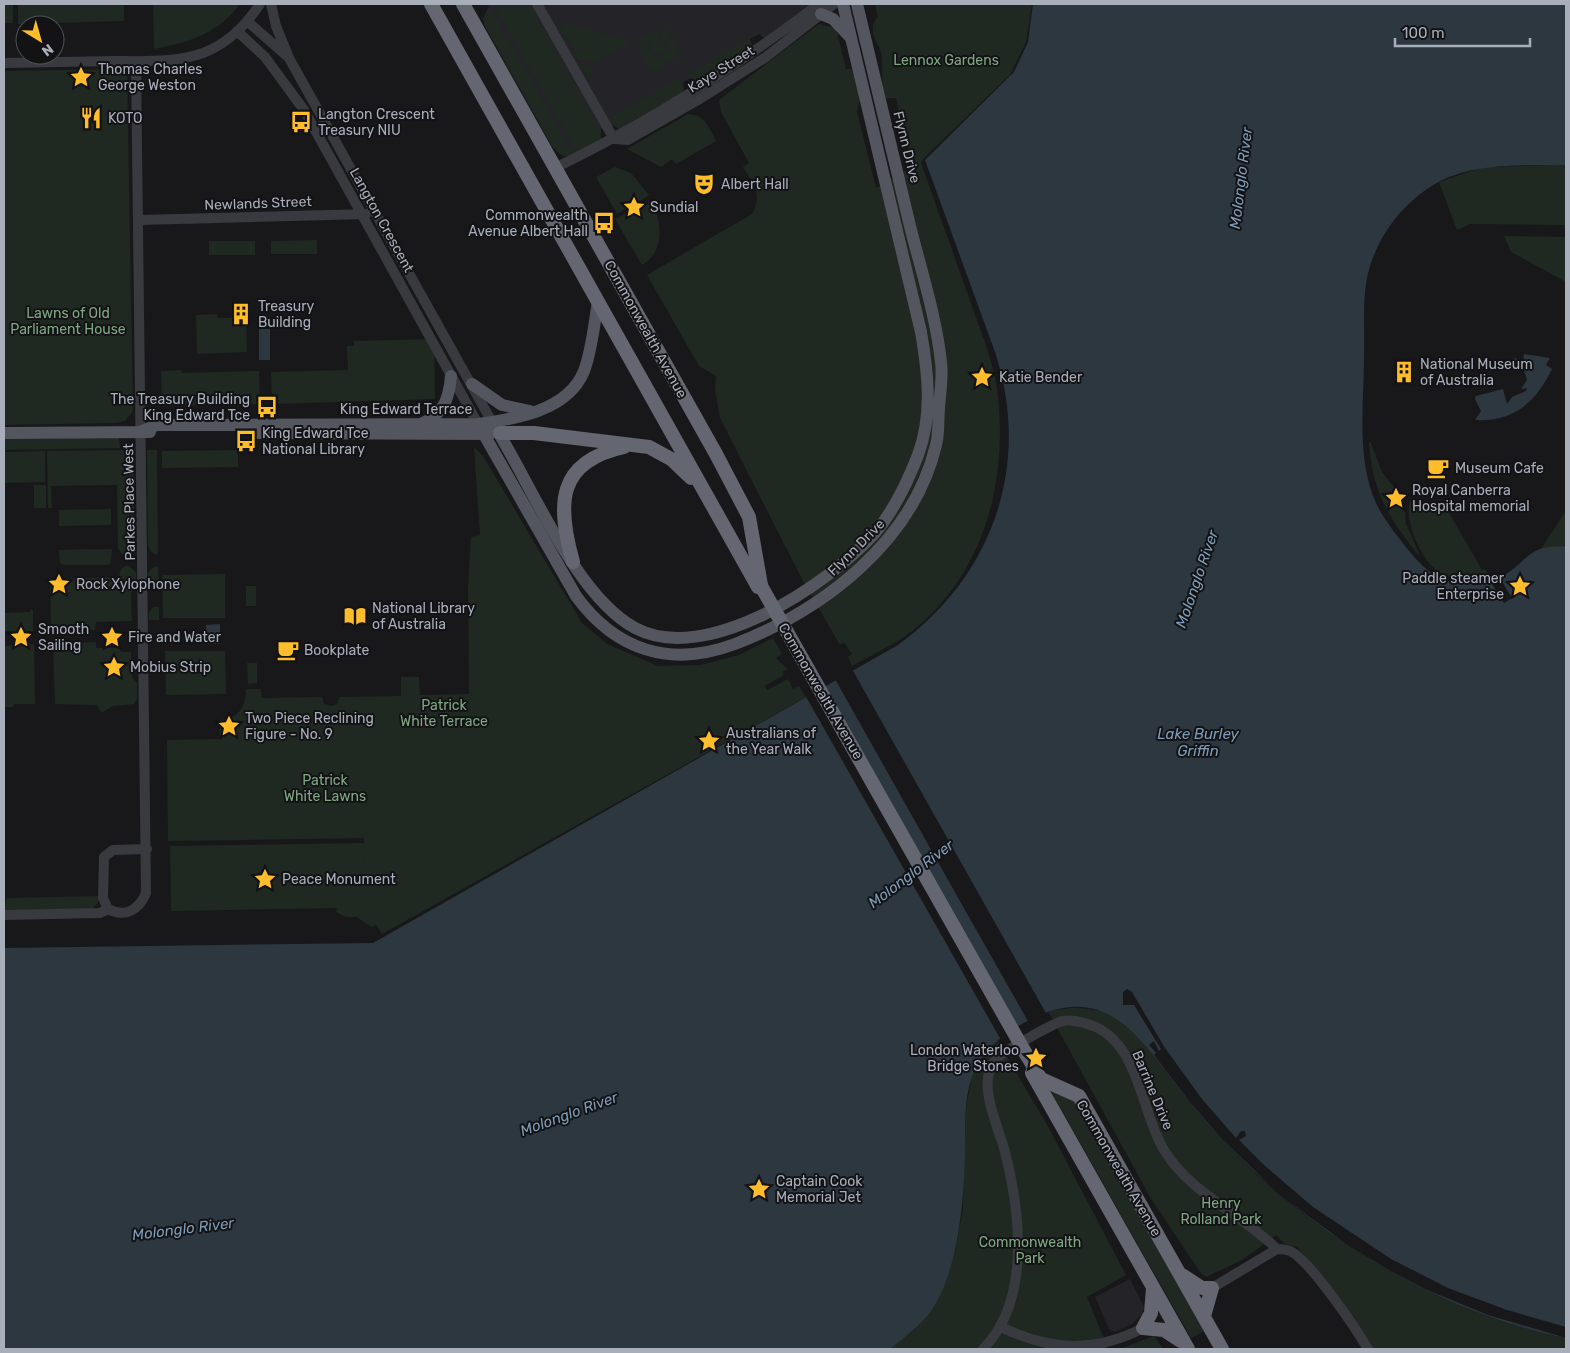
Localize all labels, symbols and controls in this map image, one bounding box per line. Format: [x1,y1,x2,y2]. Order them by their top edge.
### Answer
north arrow [15,15,65,65]
scale bar [1395,15,1530,47]
text: 100 m [1402,24,1444,42]
text: N [38,40,57,60]
street label: Kaye Street [685,42,758,97]
park label: Lennox Gardens [893,52,999,69]
place label: Thomas Charles George Weston [98,61,202,94]
place icon: Thomas Charles George Weston [68,64,94,90]
restaurant icon: KOTO [78,105,104,131]
place label: Langton Crescent Treasury NIU [318,106,435,139]
bus stop icon: Langton Crescent Treasury NIU [288,109,314,135]
street label: Flynn Drive [889,109,924,185]
place label: KOTO [108,110,143,127]
water label: Molonglo River [1226,125,1256,230]
street label: Langton Crescent [346,165,418,276]
theatre icon: Albert Hall [691,171,717,197]
place label: Albert Hall [721,176,789,193]
street label: Newlands Street [204,193,313,214]
place icon: Sundial [621,194,647,220]
place label: Sundial [650,199,698,216]
place label: Commonwealth Avenue Albert Hall [468,207,588,240]
bus stop icon: Commonwealth Avenue Albert Hall [591,210,617,236]
street label: Commonwealth Avenue [601,257,691,401]
place label: Treasury Building [258,298,315,331]
building icon: Treasury Building [228,301,254,327]
park label: Lawns of Old Parliament House [10,305,126,338]
place label: National Museum of Australia [1420,356,1533,389]
building icon: National Museum of Australia [1391,359,1417,385]
place icon: Katie Bender [969,364,995,390]
place label: Katie Bender [999,369,1083,386]
place label: The Treasury Building King Edward Tce [110,391,250,424]
bus stop icon: The Treasury Building King Edward Tce [254,394,280,420]
street label: King Edward Terrace [340,401,472,418]
place label: King Edward Tce National Library [262,425,369,458]
bus stop icon: King Edward Tce National Library [233,428,259,454]
street label: Parkes Place West [120,443,139,561]
cafe icon: Museum Cafe [1425,455,1451,481]
place label: Museum Cafe [1455,460,1544,477]
place label: Royal Canberra Hospital memorial [1412,482,1530,515]
place icon: Royal Canberra Hospital memorial [1383,485,1409,511]
street label: Flynn Drive [824,515,888,579]
water label: Molonglo River [1172,526,1223,630]
place label: Paddle steamer Enterprise [1402,570,1505,603]
place icon: Rock Xylophone [46,571,72,597]
place icon: Paddle steamer Enterprise [1507,573,1533,599]
place label: Rock Xylophone [76,576,180,593]
place label: National Library of Australia [372,600,475,633]
library icon: National Library of Australia [342,603,368,629]
street label: Commonwealth Avenue [775,620,867,763]
place label: Smooth Sailing [38,621,89,654]
place icon: Smooth Sailing [8,624,34,650]
place icon: Fire and Water [99,624,125,650]
place label: Fire and Water [128,629,222,646]
cafe icon: Bookplate [275,637,301,663]
place label: Bookplate [304,642,370,659]
place icon: Mobius Strip [101,654,127,680]
place label: Mobius Strip [130,659,211,676]
park label: Patrick White Terrace [400,697,488,730]
place label: Two Piece Reclining Figure - No. 9 [245,710,374,743]
place icon: Two Piece Reclining Figure - No. 9 [216,713,242,739]
place label: Australians of the Year Walk [726,725,817,758]
water label: Lake Burley Griffin [1157,725,1239,760]
place icon: Australians of the Year Walk [696,728,722,754]
park label: Patrick White Lawns [284,772,366,805]
water label: Molonglo River [865,835,958,912]
place icon: Peace Monument [252,866,278,892]
place label: Peace Monument [282,871,396,888]
place label: London Waterloo Bridge Stones [910,1042,1019,1075]
place icon: London Waterloo Bridge Stones [1023,1045,1049,1071]
street label: Barrine Drive [1128,1048,1177,1133]
water label: Molonglo River [518,1088,621,1140]
street label: Commonwealth Avenue [1073,1097,1165,1240]
place label: Captain Cook Memorial Jet [776,1173,863,1206]
place icon: Captain Cook Memorial Jet [746,1176,772,1202]
park label: Henry Rolland Park [1180,1195,1262,1228]
water label: Molonglo River [131,1214,236,1244]
park label: Commonwealth Park [979,1234,1081,1267]

